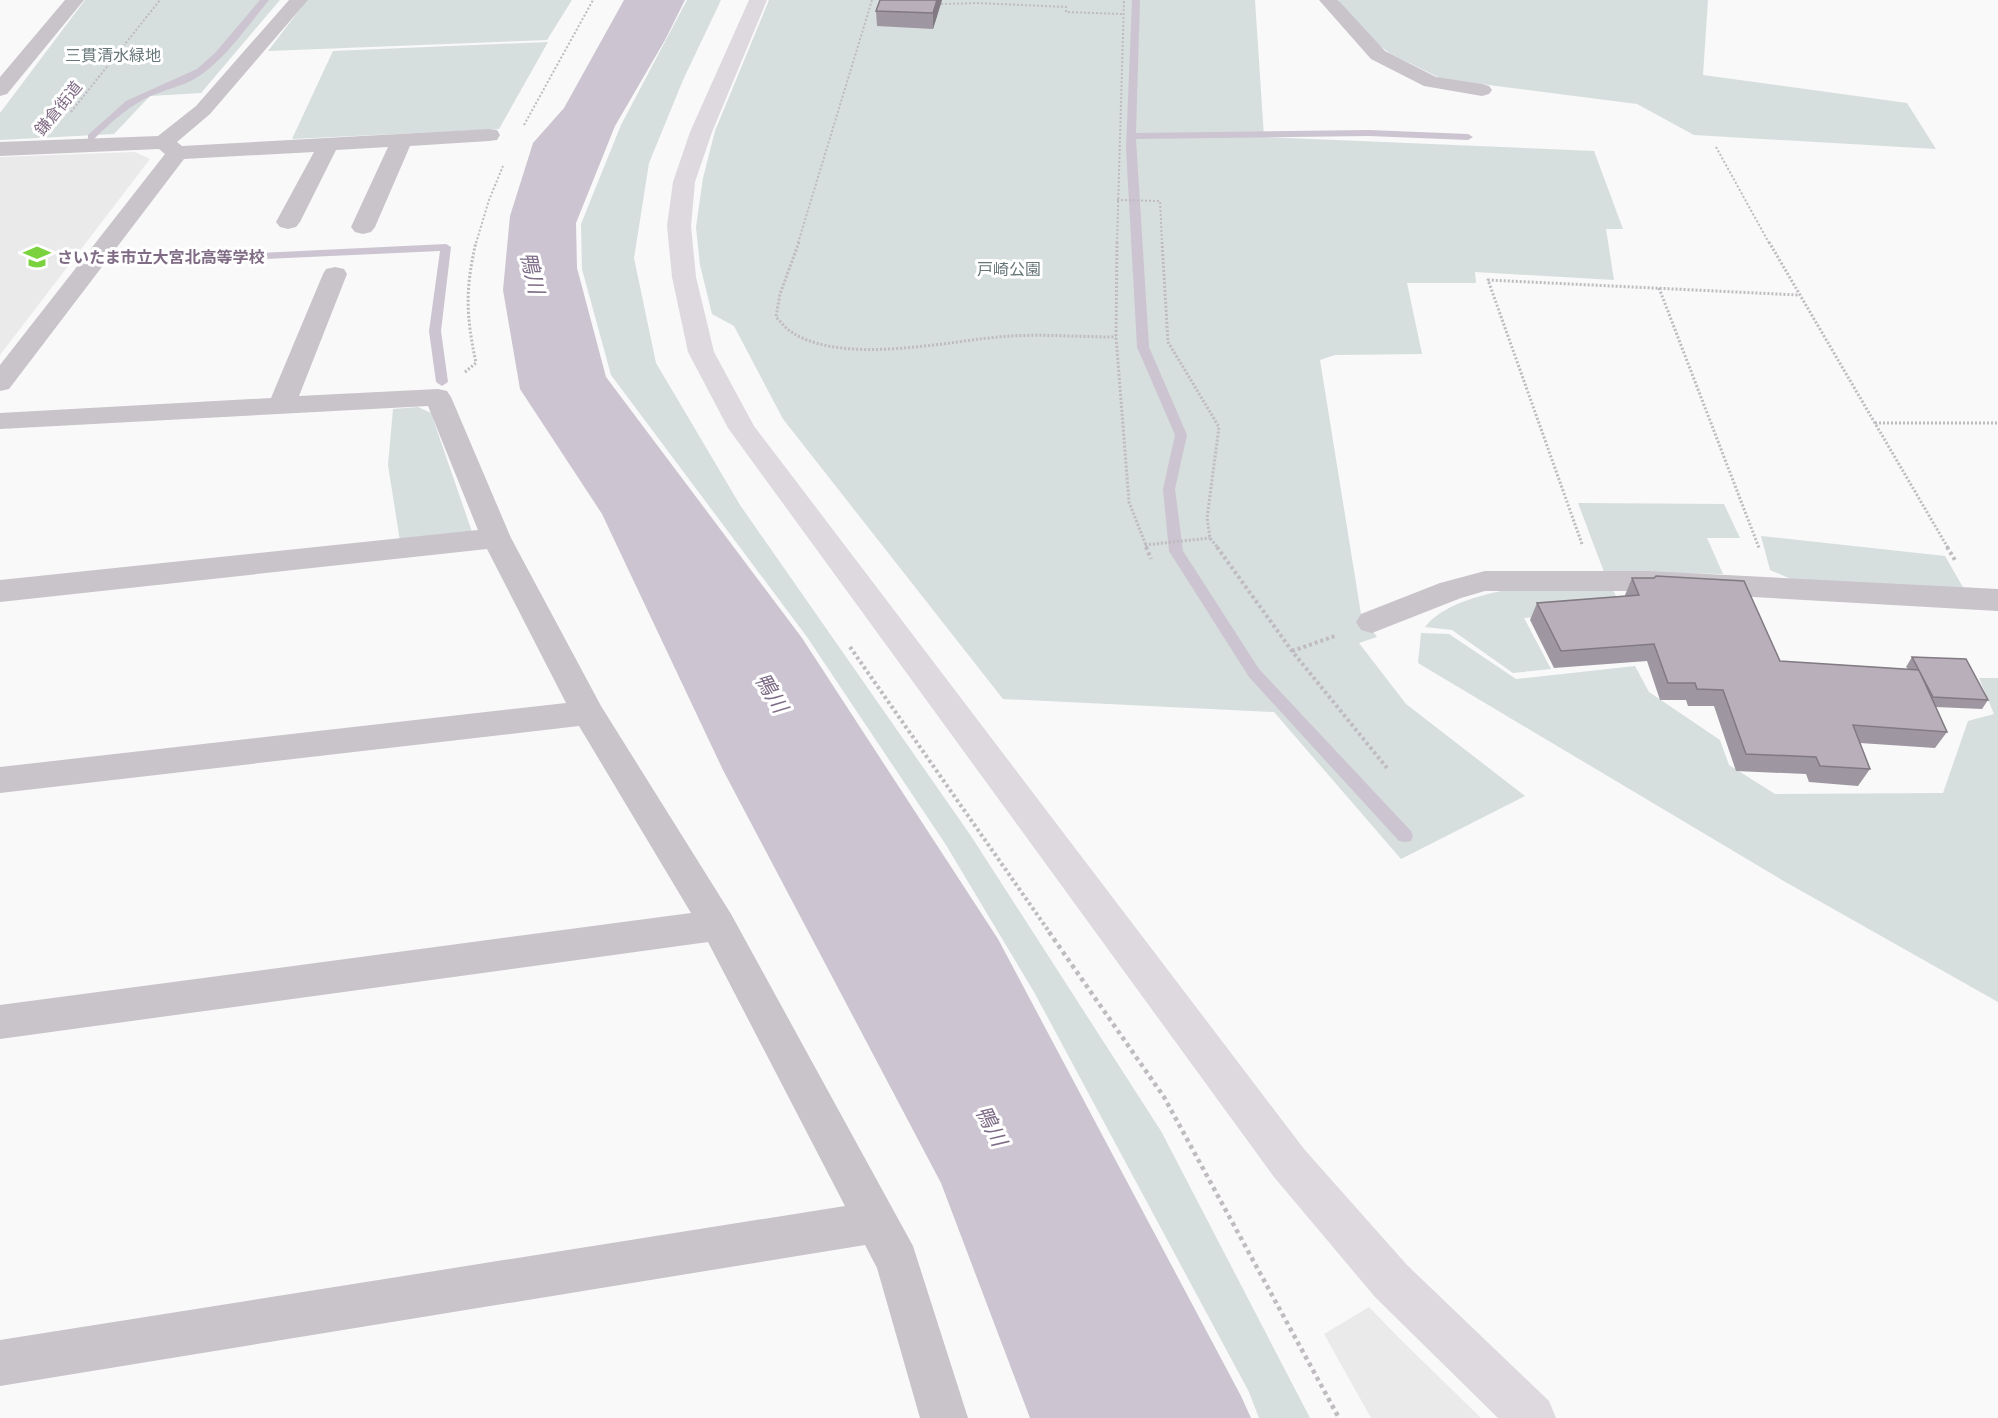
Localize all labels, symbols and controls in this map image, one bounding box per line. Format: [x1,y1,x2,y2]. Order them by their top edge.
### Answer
park label: 三貫清水緑地 [65,46,161,65]
street label: 鎌倉街道 [31,77,86,139]
school or university icon: さいたま市立大宮北高等学校 [22,242,52,272]
place label: さいたま市立大宮北高等学校 [57,248,265,267]
water label: 鴨川 [516,250,550,298]
park label: 戸崎公園 [977,260,1041,279]
water label: 鴨川 [750,668,794,719]
water label: 鴨川 [971,1101,1013,1152]

